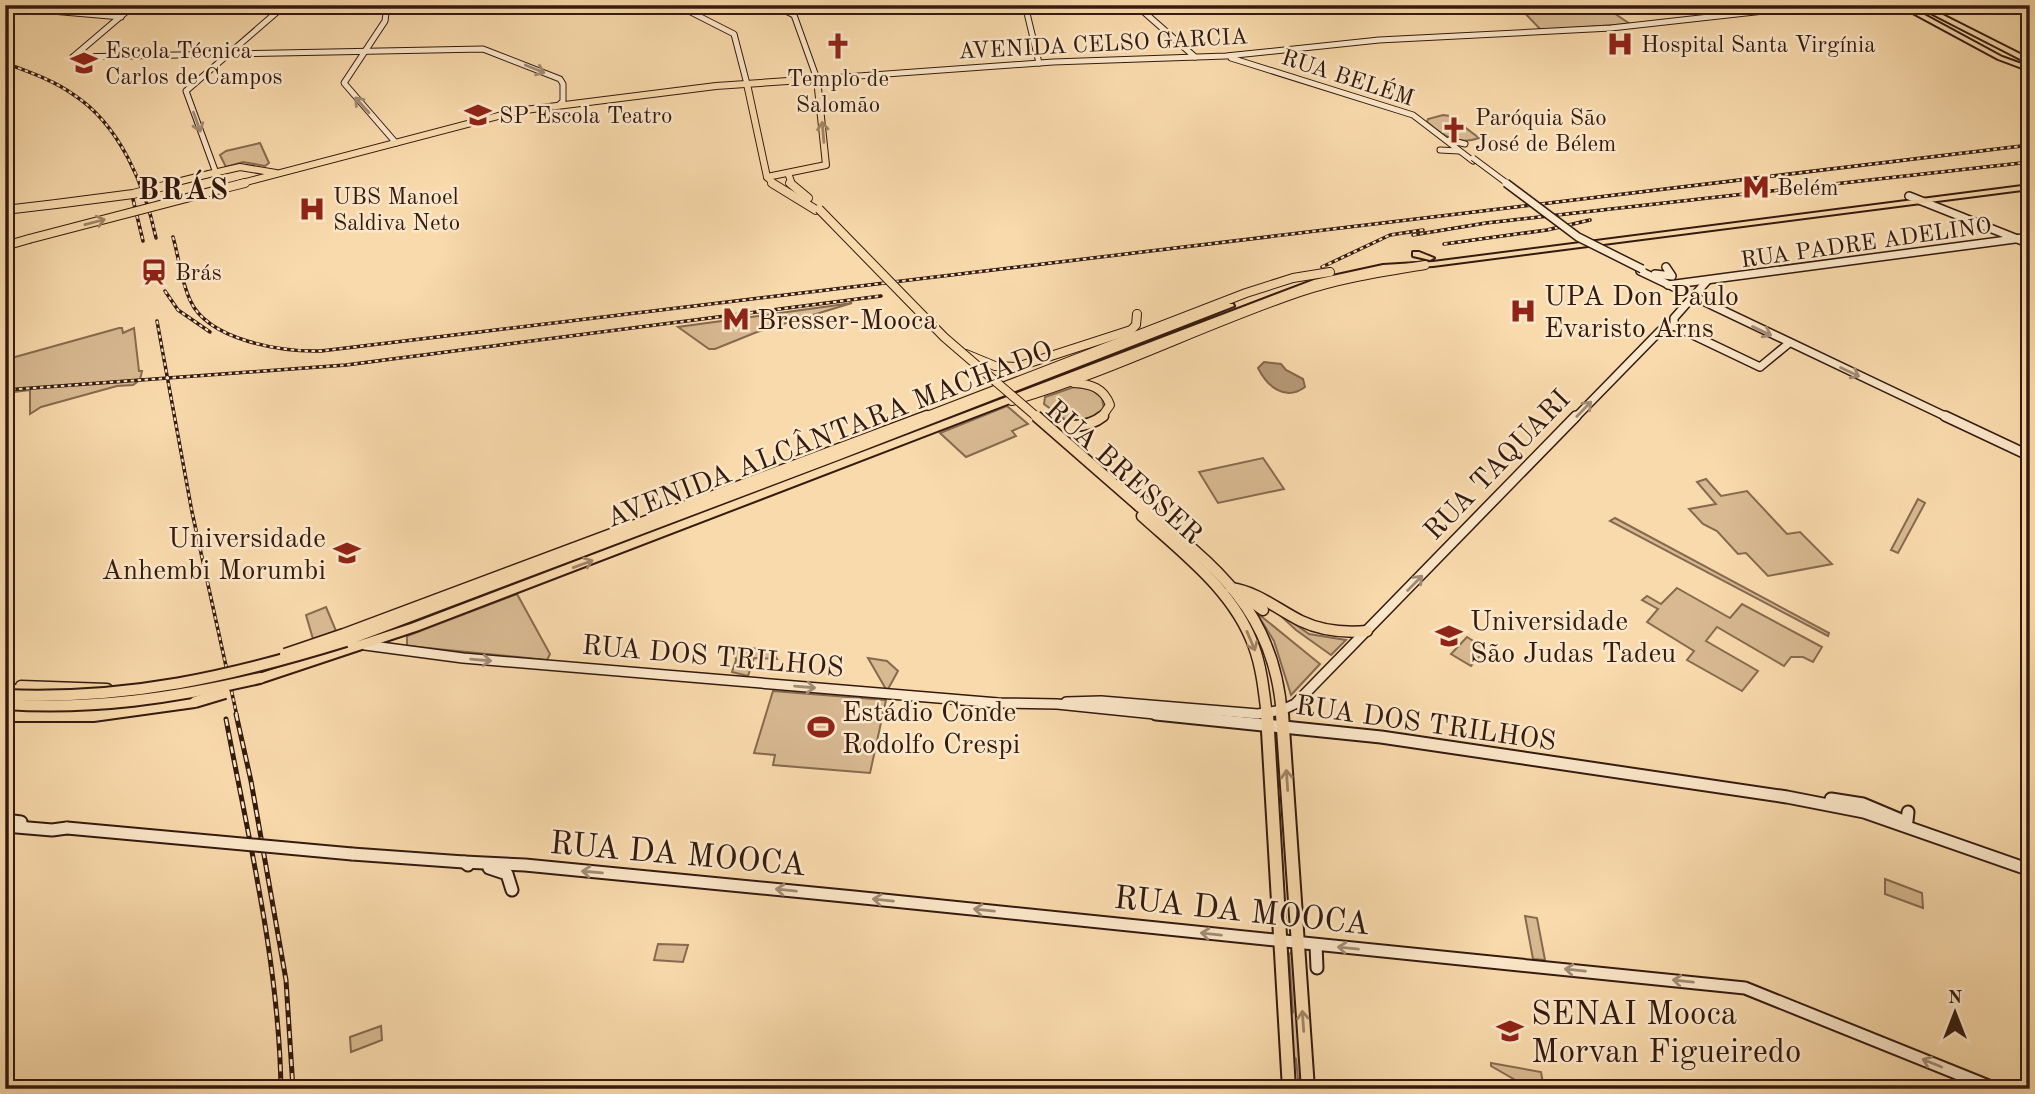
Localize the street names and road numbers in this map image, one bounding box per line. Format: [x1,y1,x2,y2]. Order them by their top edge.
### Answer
street label: AVENIDA CELSO GARCIA [958,25,1249,64]
street label: RUA BELÉM [1279,42,1418,111]
street label: RUA PADRE ADELINO [1739,214,1993,273]
street label: AVENIDA ALCÂNTARA MACHADO [601,333,1057,534]
street label: RUA TAQUARI [1420,386,1576,546]
street label: RUA BRESSER [1039,396,1207,551]
street label: RUA DOS TRILHOS [581,633,845,683]
street label: RUA DOS TRILHOS [1293,693,1558,757]
street label: RUA DA MOOCA [548,828,807,883]
street label: RUA DA MOOCA [1112,883,1371,942]

